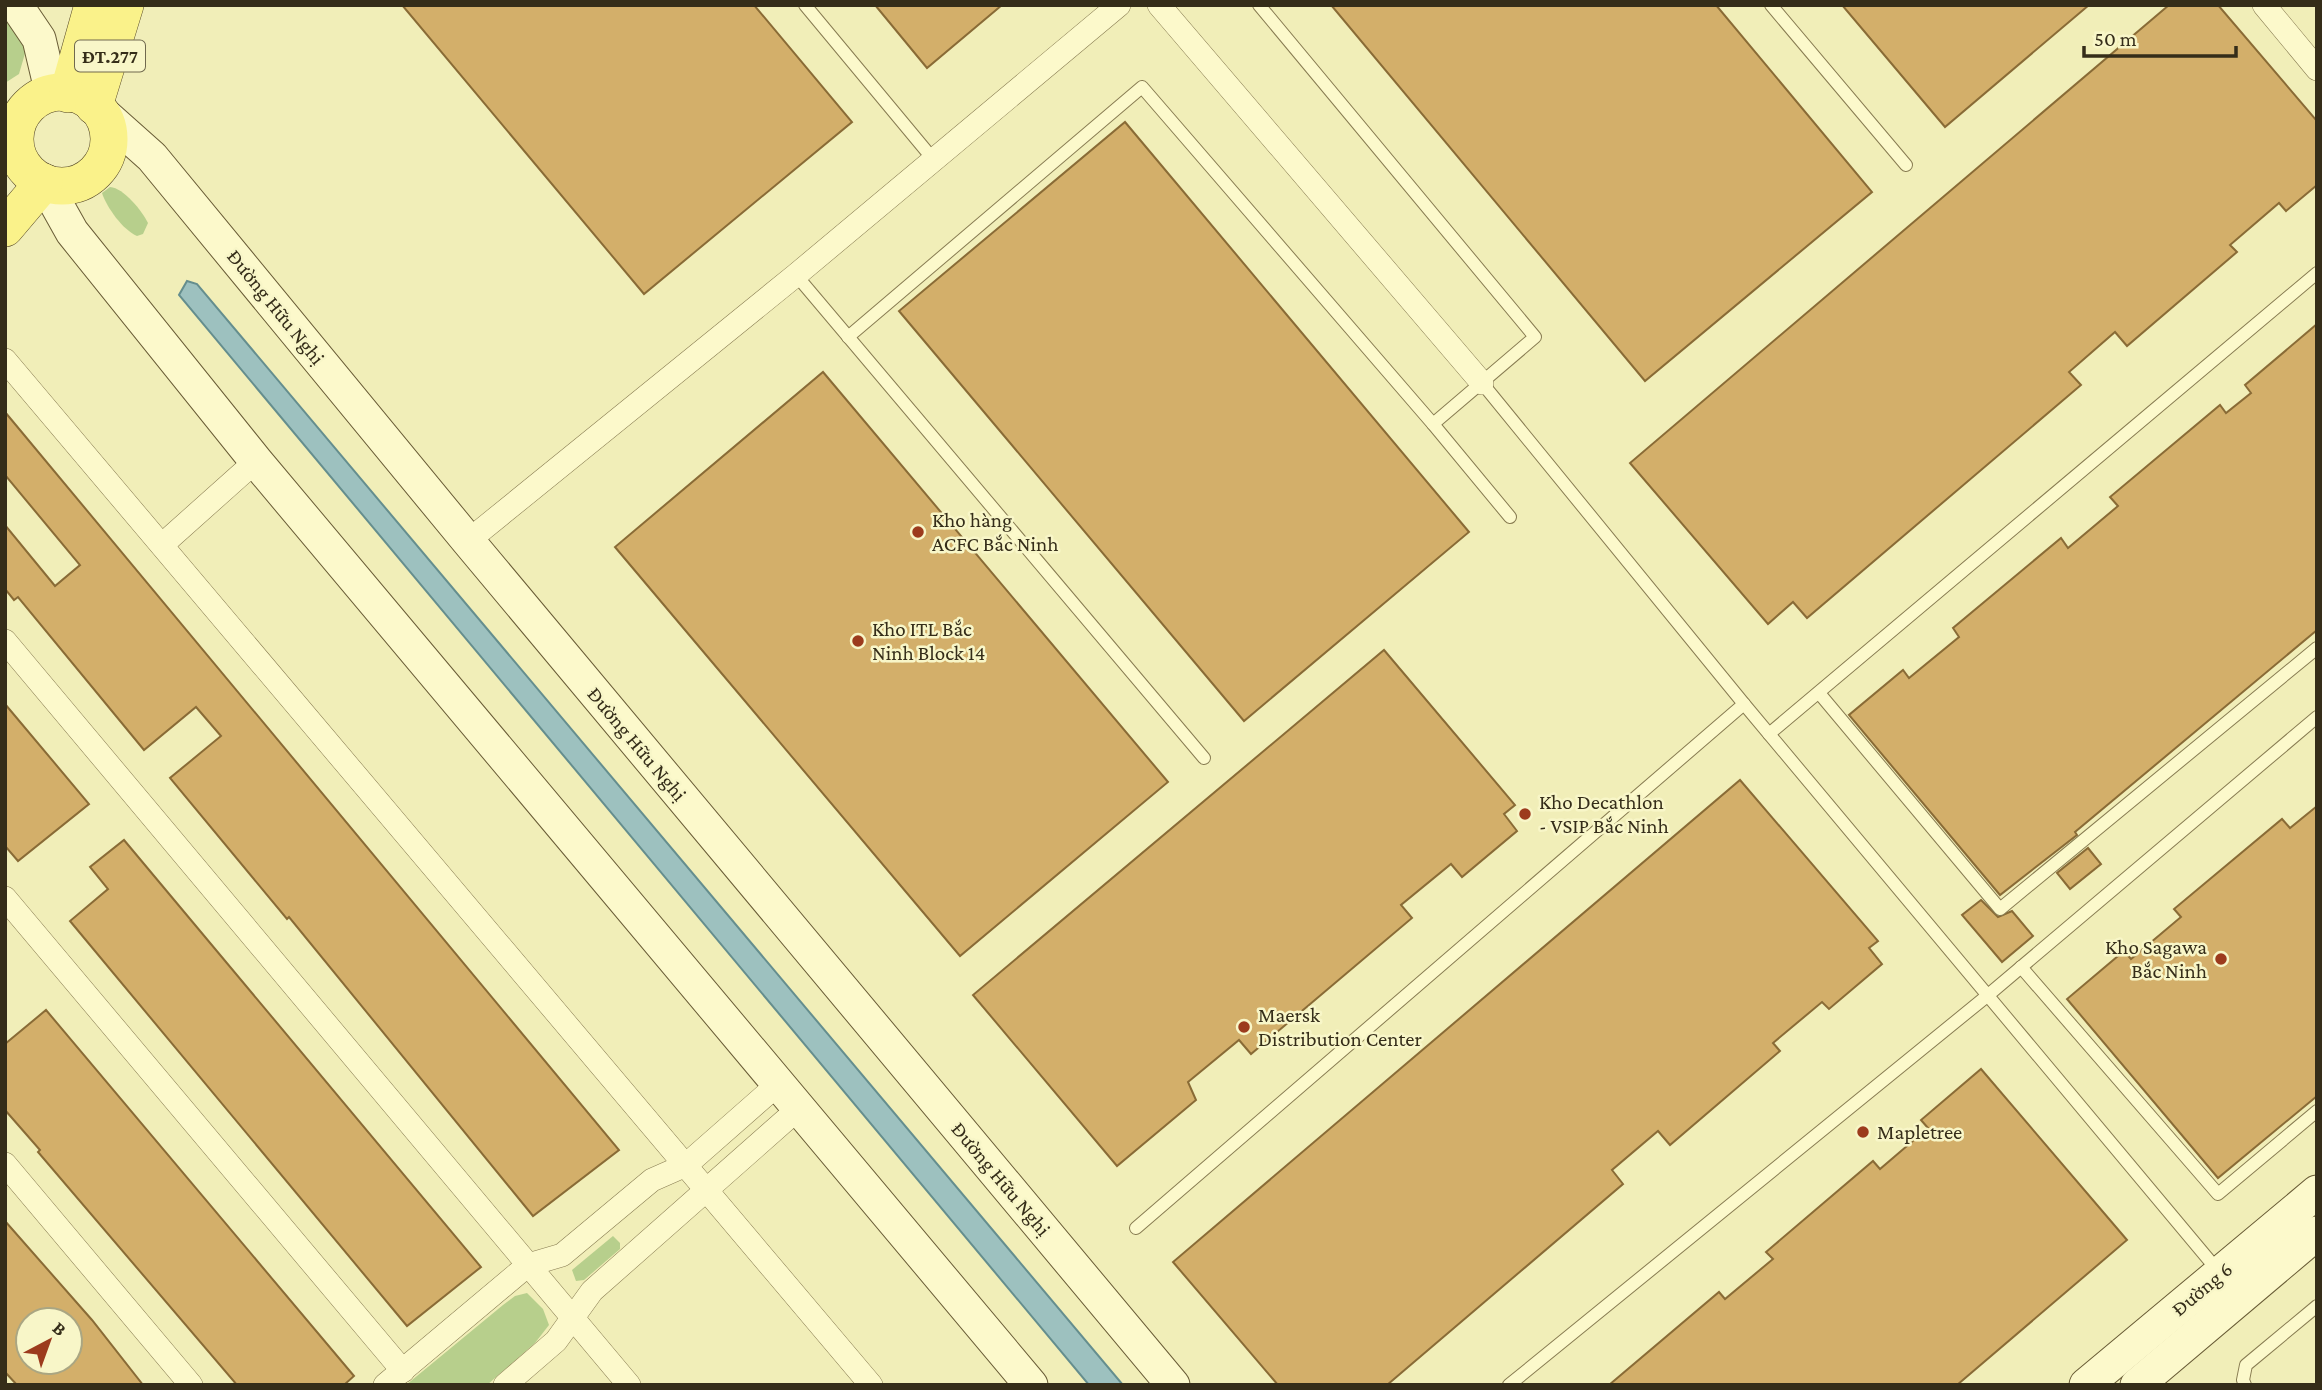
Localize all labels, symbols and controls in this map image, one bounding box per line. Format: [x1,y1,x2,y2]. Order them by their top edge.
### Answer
scale bar [2084,14,2236,58]
text: 50 m [2094,27,2137,51]
road number: ĐT.277 [75,40,145,72]
street label: Đường Hữu Nghị [222,245,330,370]
place label: Kho hàng ACFC Bắc Ninh [932,508,1059,556]
marker: Kho hàng ACFC Bắc Ninh [910,524,926,540]
place label: Kho ITL Bắc Ninh Block 14 [872,617,986,665]
marker: Kho ITL Bắc Ninh Block 14 [850,633,866,649]
street label: Đường Hữu Nghị [582,682,692,806]
place label: Kho Decathlon - VSIP Bắc Ninh [1539,790,1669,838]
marker: Kho Decathlon - VSIP Bắc Ninh [1517,806,1533,822]
place label: Kho Sagawa Bắc Ninh [2105,935,2207,983]
marker: Kho Sagawa Bắc Ninh [2213,951,2229,967]
place label: Maersk Distribution Center [1258,1003,1422,1051]
marker: Maersk Distribution Center [1236,1019,1252,1035]
street label: Đường Hữu Nghị [946,1117,1056,1241]
place label: Mapletree [1877,1120,1962,1144]
marker: Mapletree [1855,1124,1871,1140]
street label: Đường 6 [2167,1257,2237,1321]
north arrow [14,1306,84,1376]
text: B [49,1317,71,1340]

